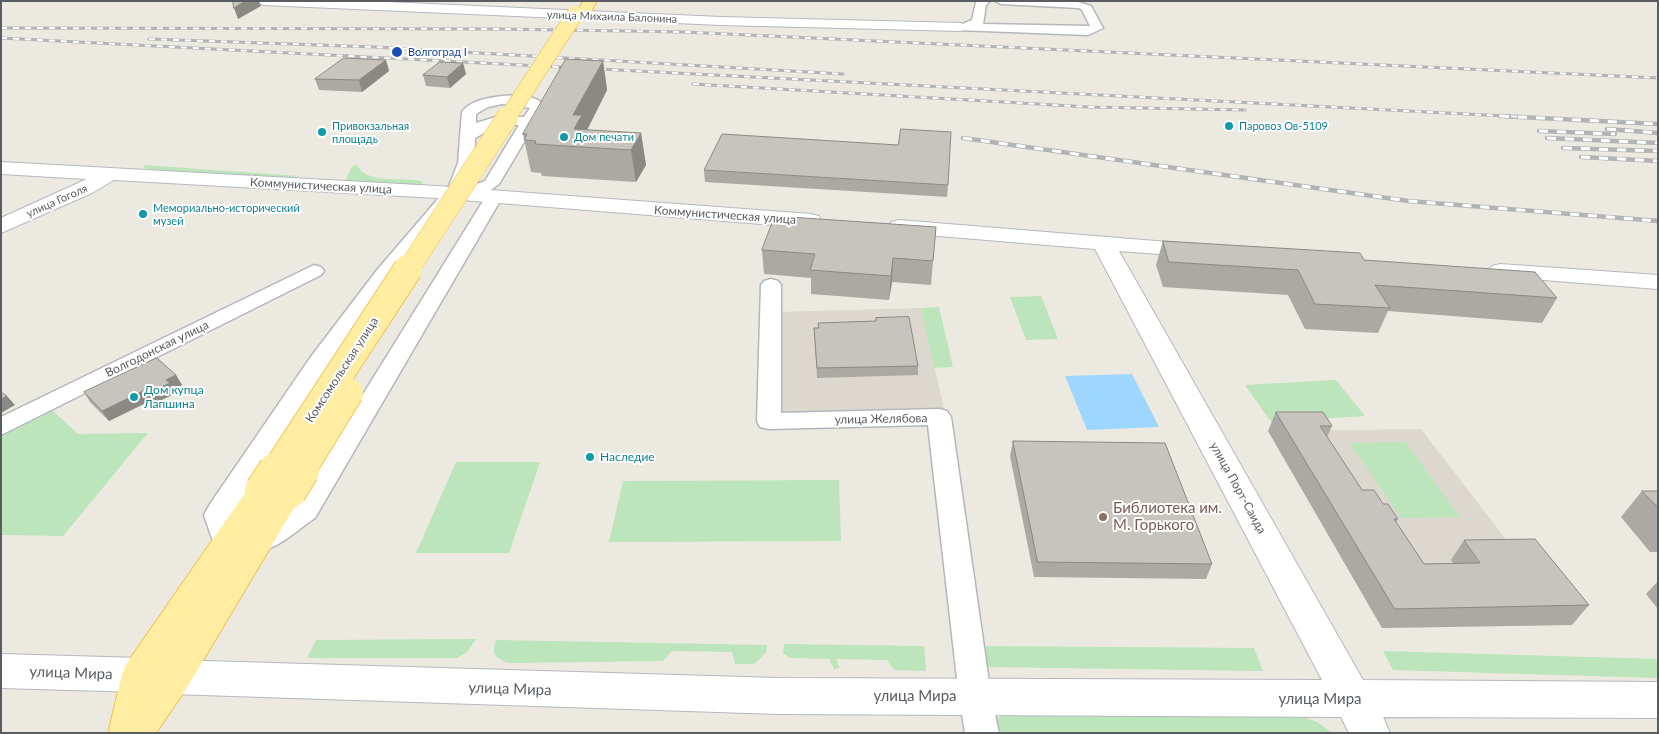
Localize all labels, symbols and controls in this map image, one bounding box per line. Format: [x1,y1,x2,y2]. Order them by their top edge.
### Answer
street label: улица Михаила Балонина [547,8,677,26]
marker: Волгоград I [390,45,404,59]
place label: Волгоград I [408,45,467,59]
place label: Привокзальная площадь [332,119,409,145]
place label: Паровоз Ов-5109 [1239,119,1328,133]
marker: Паровоз Ов-5109 [1223,120,1235,132]
marker: Привокзальная площадь [316,126,328,138]
place label: Дом печати [574,130,634,144]
marker: Дом печати [558,131,570,143]
street label: Коммунистическая улица [250,175,392,197]
street label: улица Гоголя [24,182,90,220]
place label: Мемориально-исторический музей [153,201,300,227]
street label: Коммунистическая улица [654,203,796,227]
marker: Мемориально-исторический музей [137,208,149,220]
street label: Комсомольская улица [303,315,381,425]
street label: Волгодонская улица [103,318,211,380]
place label: Дом купца Лапшина [144,383,204,411]
marker: Дом купца Лапшина [128,391,140,403]
street label: улица Желябова [834,411,928,427]
street label: улица Порт-Саида [1207,440,1269,536]
place label: Наследие [600,450,655,464]
marker: Наследие [584,451,596,463]
place label: Библиотека им. М. Горького [1113,499,1222,534]
marker: Библиотека им. М. Горького [1097,511,1109,523]
street label: улица Мира [29,663,113,683]
street label: улица Мира [468,679,552,699]
street label: улица Мира [873,687,957,705]
street label: улица Мира [1278,690,1362,708]

